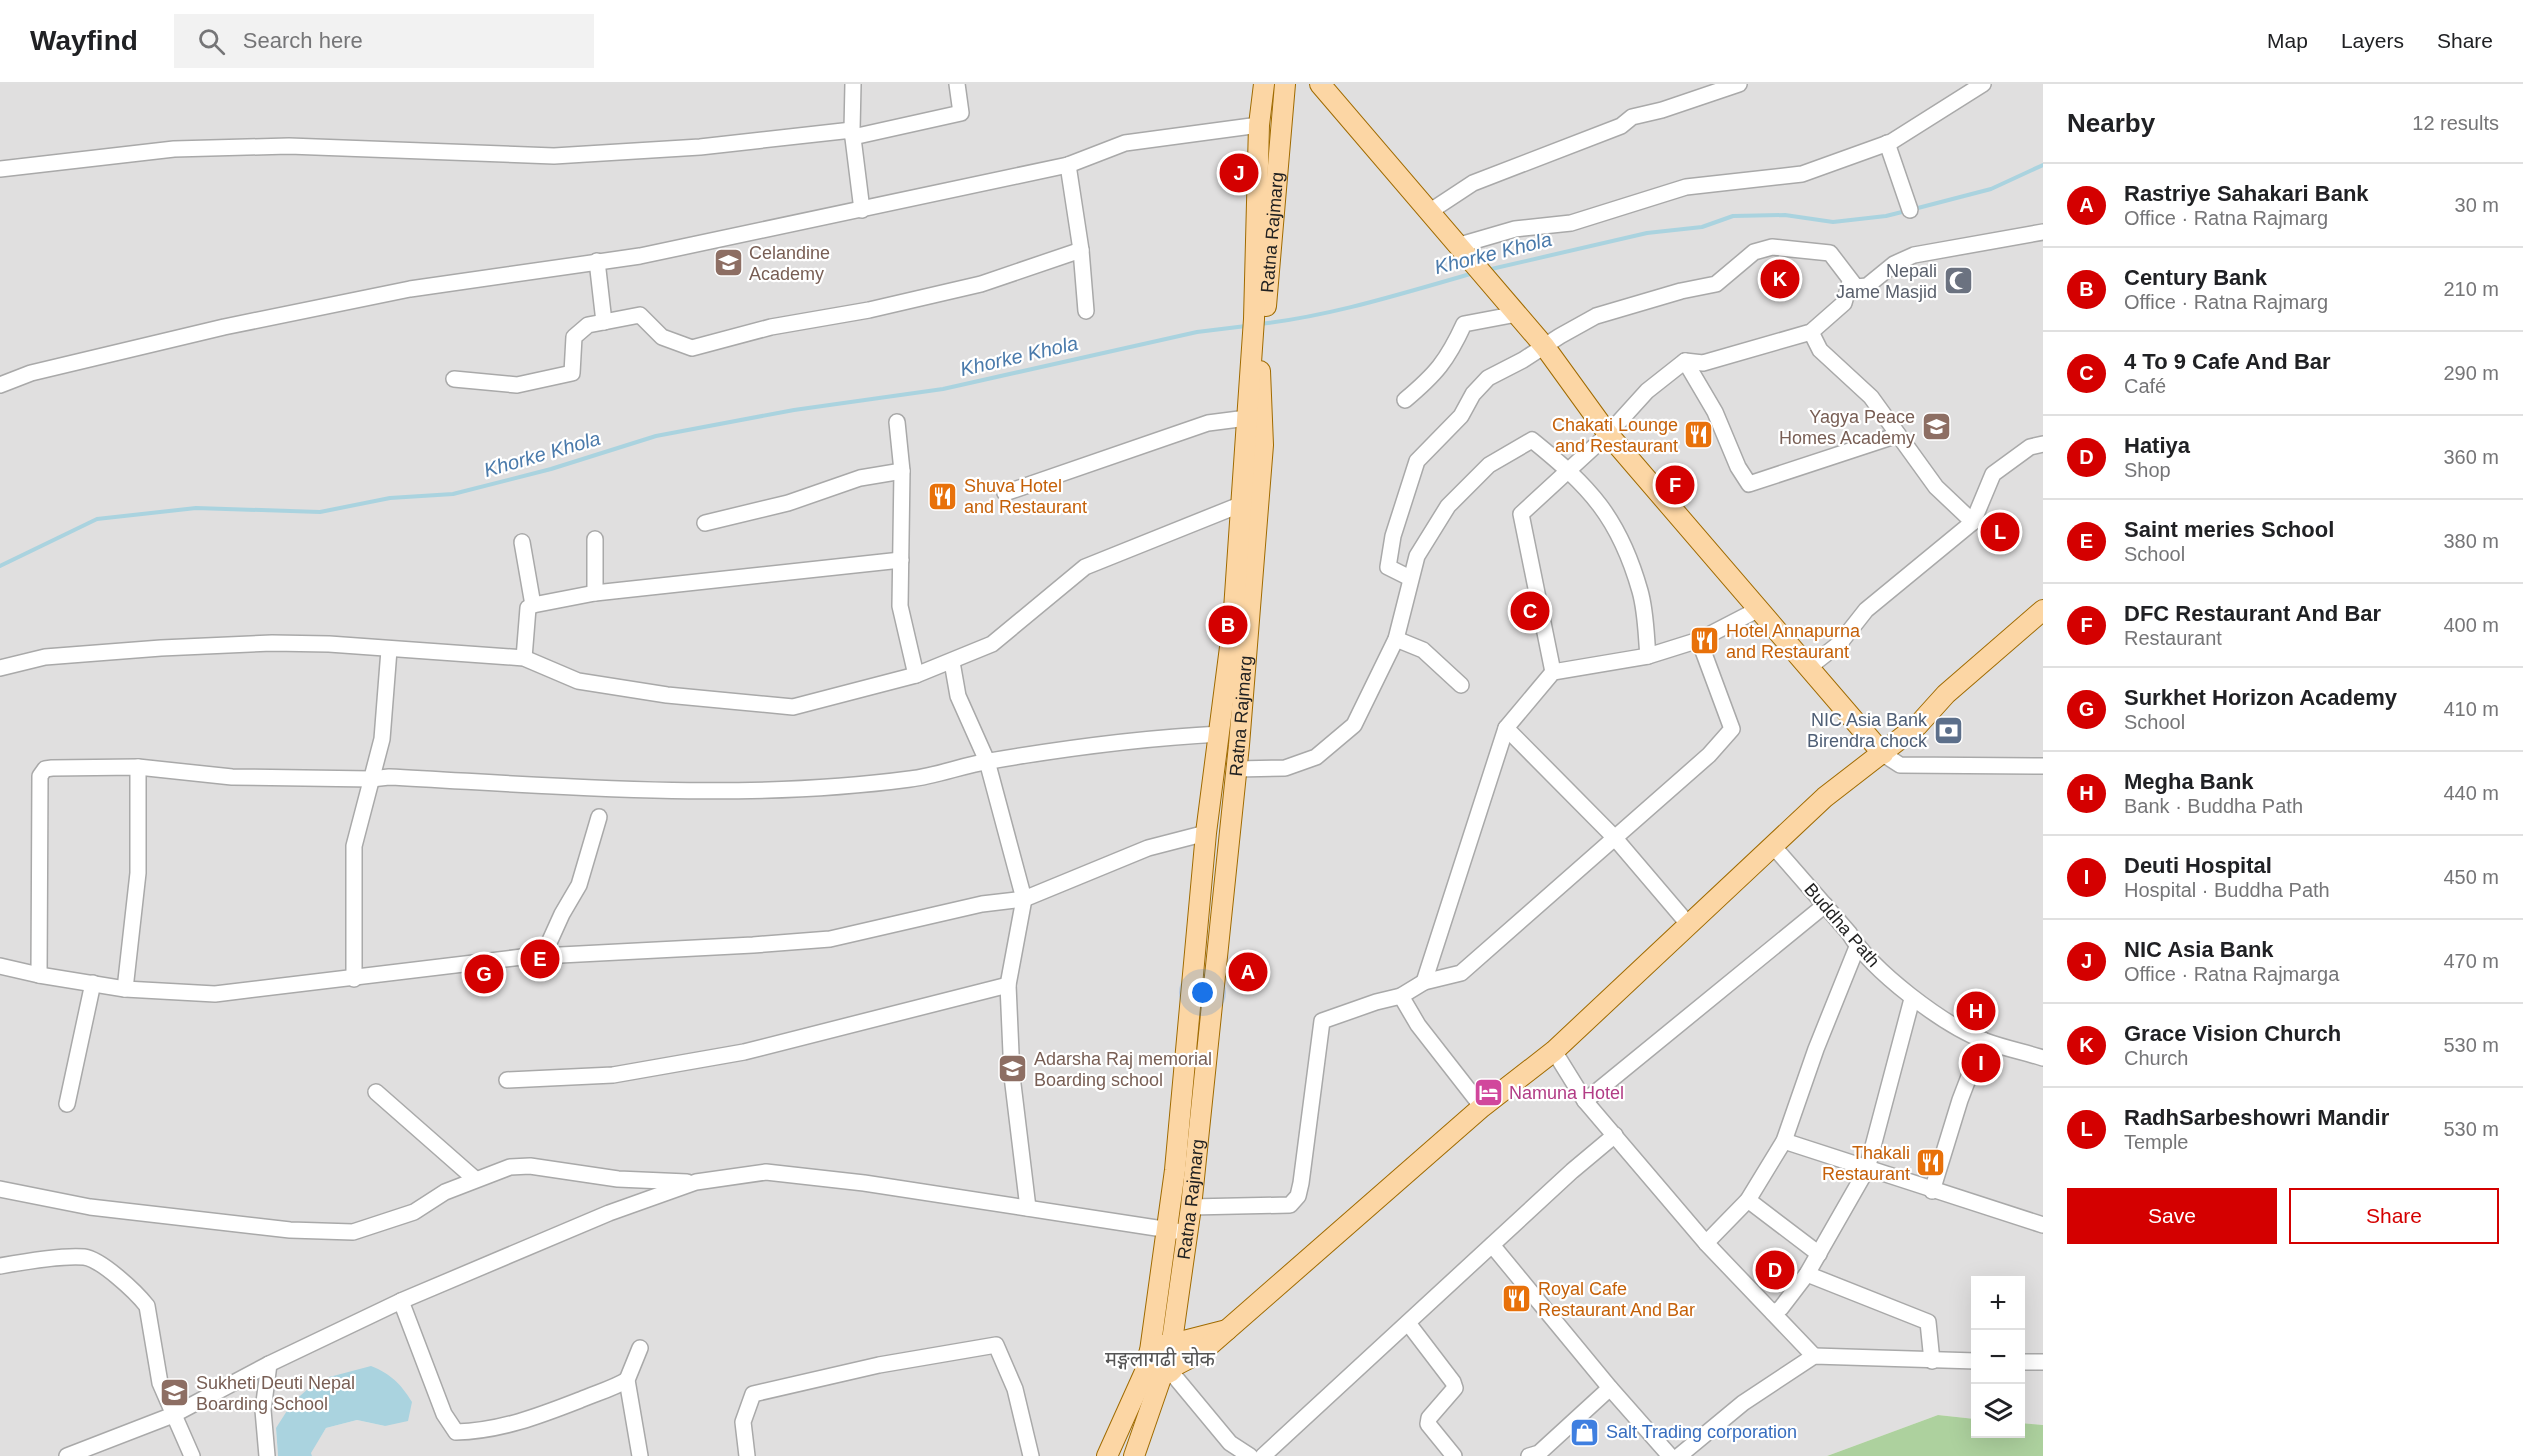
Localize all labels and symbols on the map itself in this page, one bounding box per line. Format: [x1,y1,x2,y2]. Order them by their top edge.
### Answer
pin: J [1220,150,1258,196]
street label: Ratna Rajmarg [1257,171,1287,293]
water label: Khorke Khola [1432,228,1554,278]
place label: Celandine Academy [749,243,830,284]
school or university icon: Celandine Academy [712,247,744,279]
pin: K [1760,256,1800,302]
place label: Nepali Jame Masjid [1836,261,1937,302]
mosque icon: Nepali Jame Masjid [1942,265,1974,297]
water label: Khorke Khola [958,332,1080,380]
place label: Yagya Peace Homes Academy [1779,407,1915,448]
school or university icon: Yagya Peace Homes Academy [1920,411,1952,443]
place label: Chakati Lounge and Restaurant [1552,415,1678,456]
restaurant icon: Chakati Lounge and Restaurant [1683,419,1715,451]
water label: Khorke Khola [481,427,603,481]
pin: F [1656,462,1694,508]
place label: Shuva Hotel and Restaurant [964,476,1087,517]
restaurant icon: Shuva Hotel and Restaurant [927,480,959,512]
pin: L [1980,510,2020,554]
pin: C [1510,588,1550,634]
pin: B [1208,602,1248,648]
place label: Hotel Annapurna and Restaurant [1726,621,1861,662]
restaurant icon: Hotel Annapurna and Restaurant [1689,625,1721,657]
street label: Ratna Rajmarg [1226,655,1256,777]
place label: NIC Asia Bank Birendra chock [1807,710,1928,751]
bank icon: NIC Asia Bank Birendra chock [1932,714,1964,746]
street label: Buddha Path [1800,879,1884,971]
pin: E [520,936,560,982]
pin: A [1228,950,1268,994]
pin: G [464,952,504,996]
your location [1188,978,1217,1007]
pin: H [1956,988,1996,1034]
pin: I [1962,1040,2000,1086]
place label: Adarsha Raj memorial Boarding school [1034,1049,1212,1090]
school or university icon: Adarsha Raj memorial Boarding school [997,1053,1029,1085]
hotel icon: Namuna Hotel [1472,1077,1504,1109]
place label: Namuna Hotel [1509,1083,1624,1103]
street label: Ratna Rajmarg [1174,1138,1208,1261]
place label: Thakali Restaurant [1822,1143,1910,1184]
restaurant icon: Thakali Restaurant [1915,1147,1947,1179]
pin: D [1756,1248,1794,1292]
place label: Royal Cafe Restaurant And Bar [1538,1279,1695,1320]
restaurant icon: Royal Cafe Restaurant And Bar [1501,1283,1533,1315]
district label: मङ्गलागढी चोक [1105,1347,1216,1370]
place label: Sukheti Deuti Nepal Boarding School [196,1373,355,1414]
school or university icon: Sukheti Deuti Nepal Boarding School [159,1377,191,1409]
shop icon: Salt Trading corporation [1569,1416,1601,1448]
place label: Salt Trading corporation [1606,1422,1797,1442]

